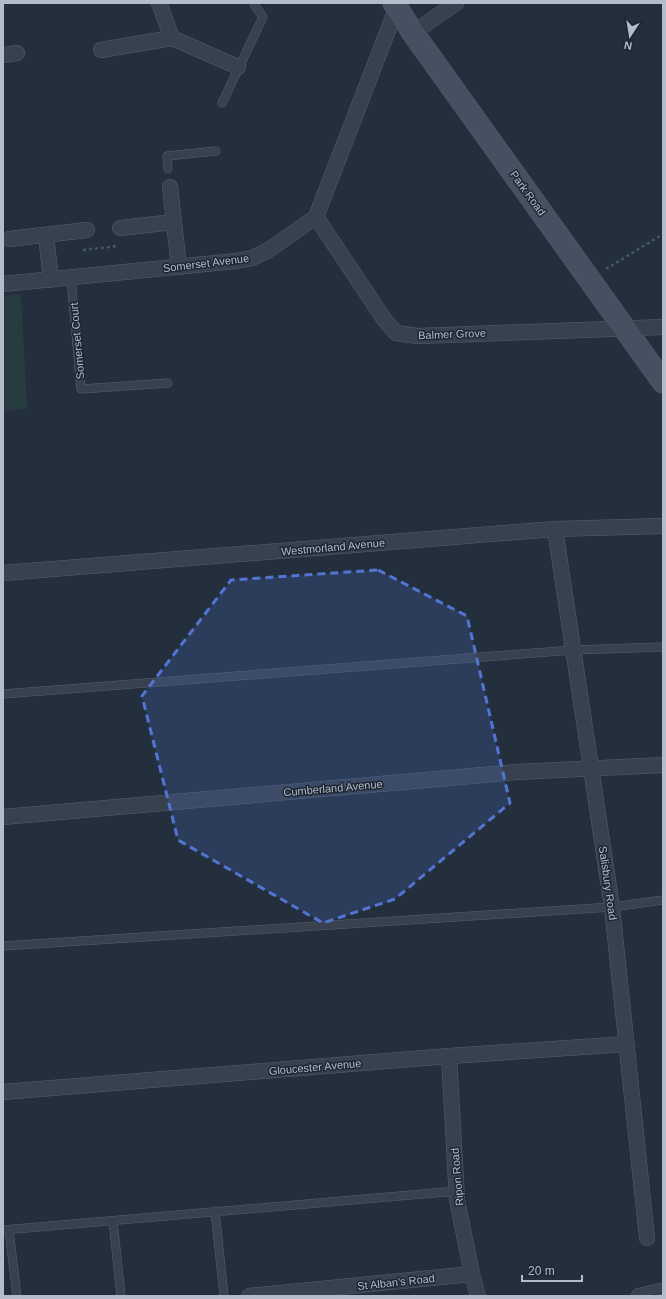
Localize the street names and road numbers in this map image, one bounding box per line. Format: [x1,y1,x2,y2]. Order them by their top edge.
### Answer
street label: Park Road [508,168,548,218]
street label: Somerset Avenue [162,252,250,274]
street label: Somerset Court [68,302,86,380]
street label: Balmer Grove [418,327,486,341]
street label: Westmorland Avenue [281,536,385,558]
street label: Cumberland Avenue [283,778,383,798]
street label: Salisbury Road [597,845,619,921]
street label: Gloucester Avenue [268,1057,362,1077]
street label: Ripon Road [448,1148,466,1206]
street label: St Alban's Road [357,1272,435,1292]

